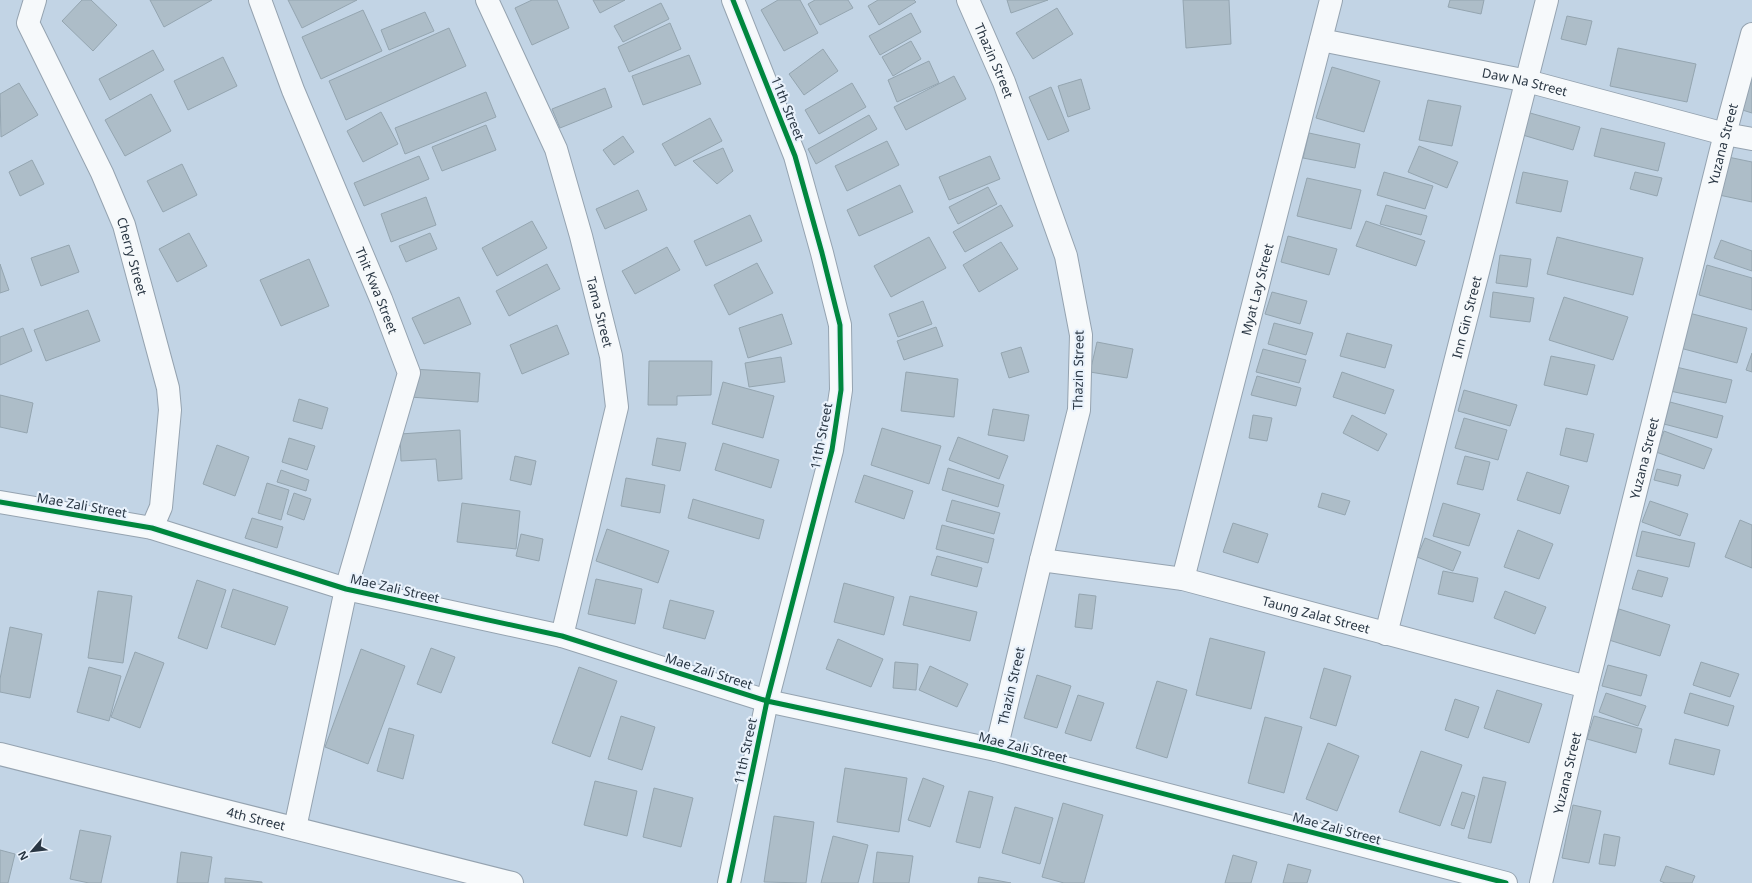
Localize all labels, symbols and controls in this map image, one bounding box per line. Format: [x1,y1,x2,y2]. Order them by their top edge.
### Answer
street label: Thazin Street [970,20,1018,101]
street label: Daw Na Street [1480,63,1570,101]
street label: 11th Street [767,73,809,143]
street label: Yuzana Street [1704,101,1742,187]
street label: Cherry Street [113,214,152,298]
street label: Myat Lay Street [1237,241,1278,337]
street label: Thit Kwa Street [351,244,402,337]
street label: Tama Street [582,274,618,350]
street label: Inn Gin Street [1447,274,1486,360]
street label: Thazin Street [1068,330,1088,410]
street label: 11th Street [806,401,836,471]
street label: Yuzana Street [1625,415,1663,501]
street label: Mae Zali Street [36,488,129,522]
street label: Mae Zali Street [349,569,442,607]
street label: Taung Zalat Street [1260,592,1372,638]
street label: Thazin Street [993,645,1029,727]
street label: Mae Zali Street [663,648,755,694]
street label: 11th Street [729,716,761,786]
street label: Mae Zali Street [977,727,1070,767]
street label: Yuzana Street [1549,730,1585,816]
street label: 4th Street [225,802,288,835]
street label: Mae Zali Street [1291,808,1384,849]
north arrow [12,831,52,871]
text: N [14,848,31,863]

